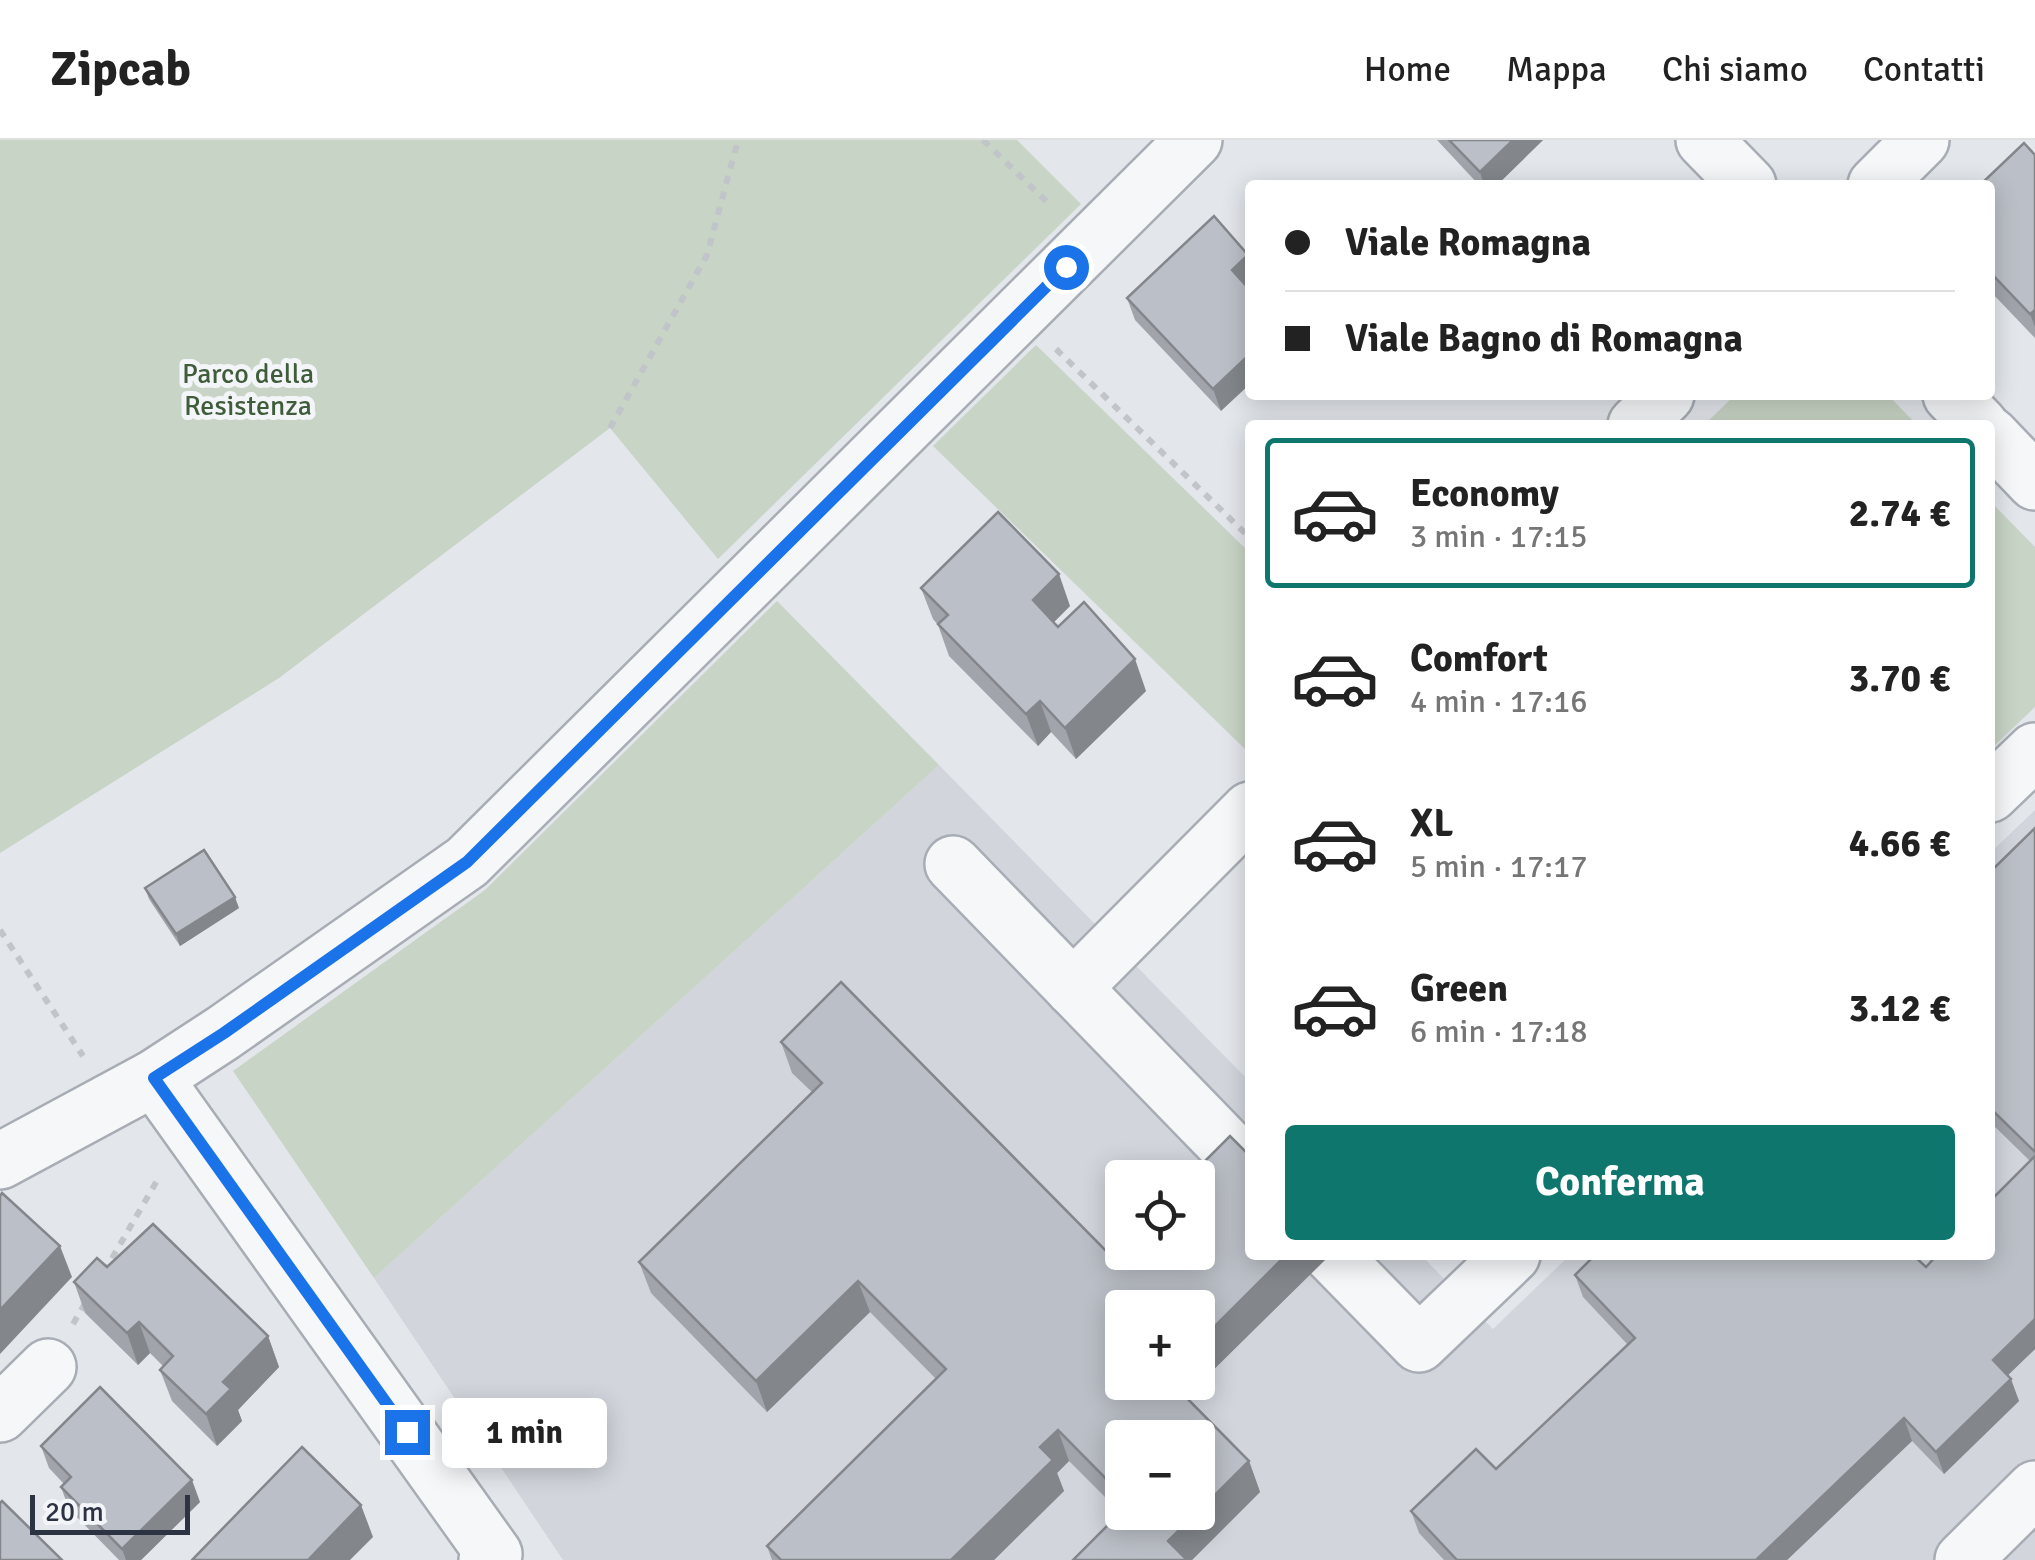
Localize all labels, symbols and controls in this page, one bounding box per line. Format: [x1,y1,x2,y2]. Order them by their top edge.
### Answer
text: Zipcab [50,40,191,99]
text: Home [1364,48,1451,91]
text: Mappa [1506,48,1607,91]
text: Chi siamo [1662,48,1808,91]
text: Contatti [1863,48,1985,91]
text: Viale Romagna [1345,219,1591,266]
route start [1044,245,1089,290]
text: Viale Bagno di Romagna [1345,315,1743,362]
park label: Parco della Resistenza [182,357,314,423]
icon: car [1290,468,1380,558]
text: Economy [1410,470,1559,517]
text: 2.74 € [1849,490,1950,537]
text: 3 min · 17:15 [1410,517,1588,556]
icon: car [1290,633,1380,723]
text: Comfort [1410,635,1548,682]
text: 3.70 € [1849,655,1950,702]
text: 4 min · 17:16 [1410,682,1588,721]
icon: car [1290,798,1380,888]
text: XL [1410,800,1453,847]
text: 4.66 € [1849,820,1950,867]
text: 5 min · 17:17 [1410,847,1588,886]
icon: car [1290,963,1380,1053]
text: Green [1410,965,1508,1012]
text: 3.12 € [1849,985,1950,1032]
text: 6 min · 17:18 [1410,1012,1588,1051]
button: Conferma [1285,1125,1955,1240]
map controls [1105,1160,1215,1530]
button: locate [1105,1160,1215,1270]
button: + [1105,1290,1215,1400]
callout: 1 min [442,1397,607,1467]
route end [385,1410,430,1455]
text: 1 min [486,1413,563,1452]
button: − [1105,1420,1215,1530]
scale bar [30,1490,190,1534]
text: 20 m [45,1495,104,1529]

